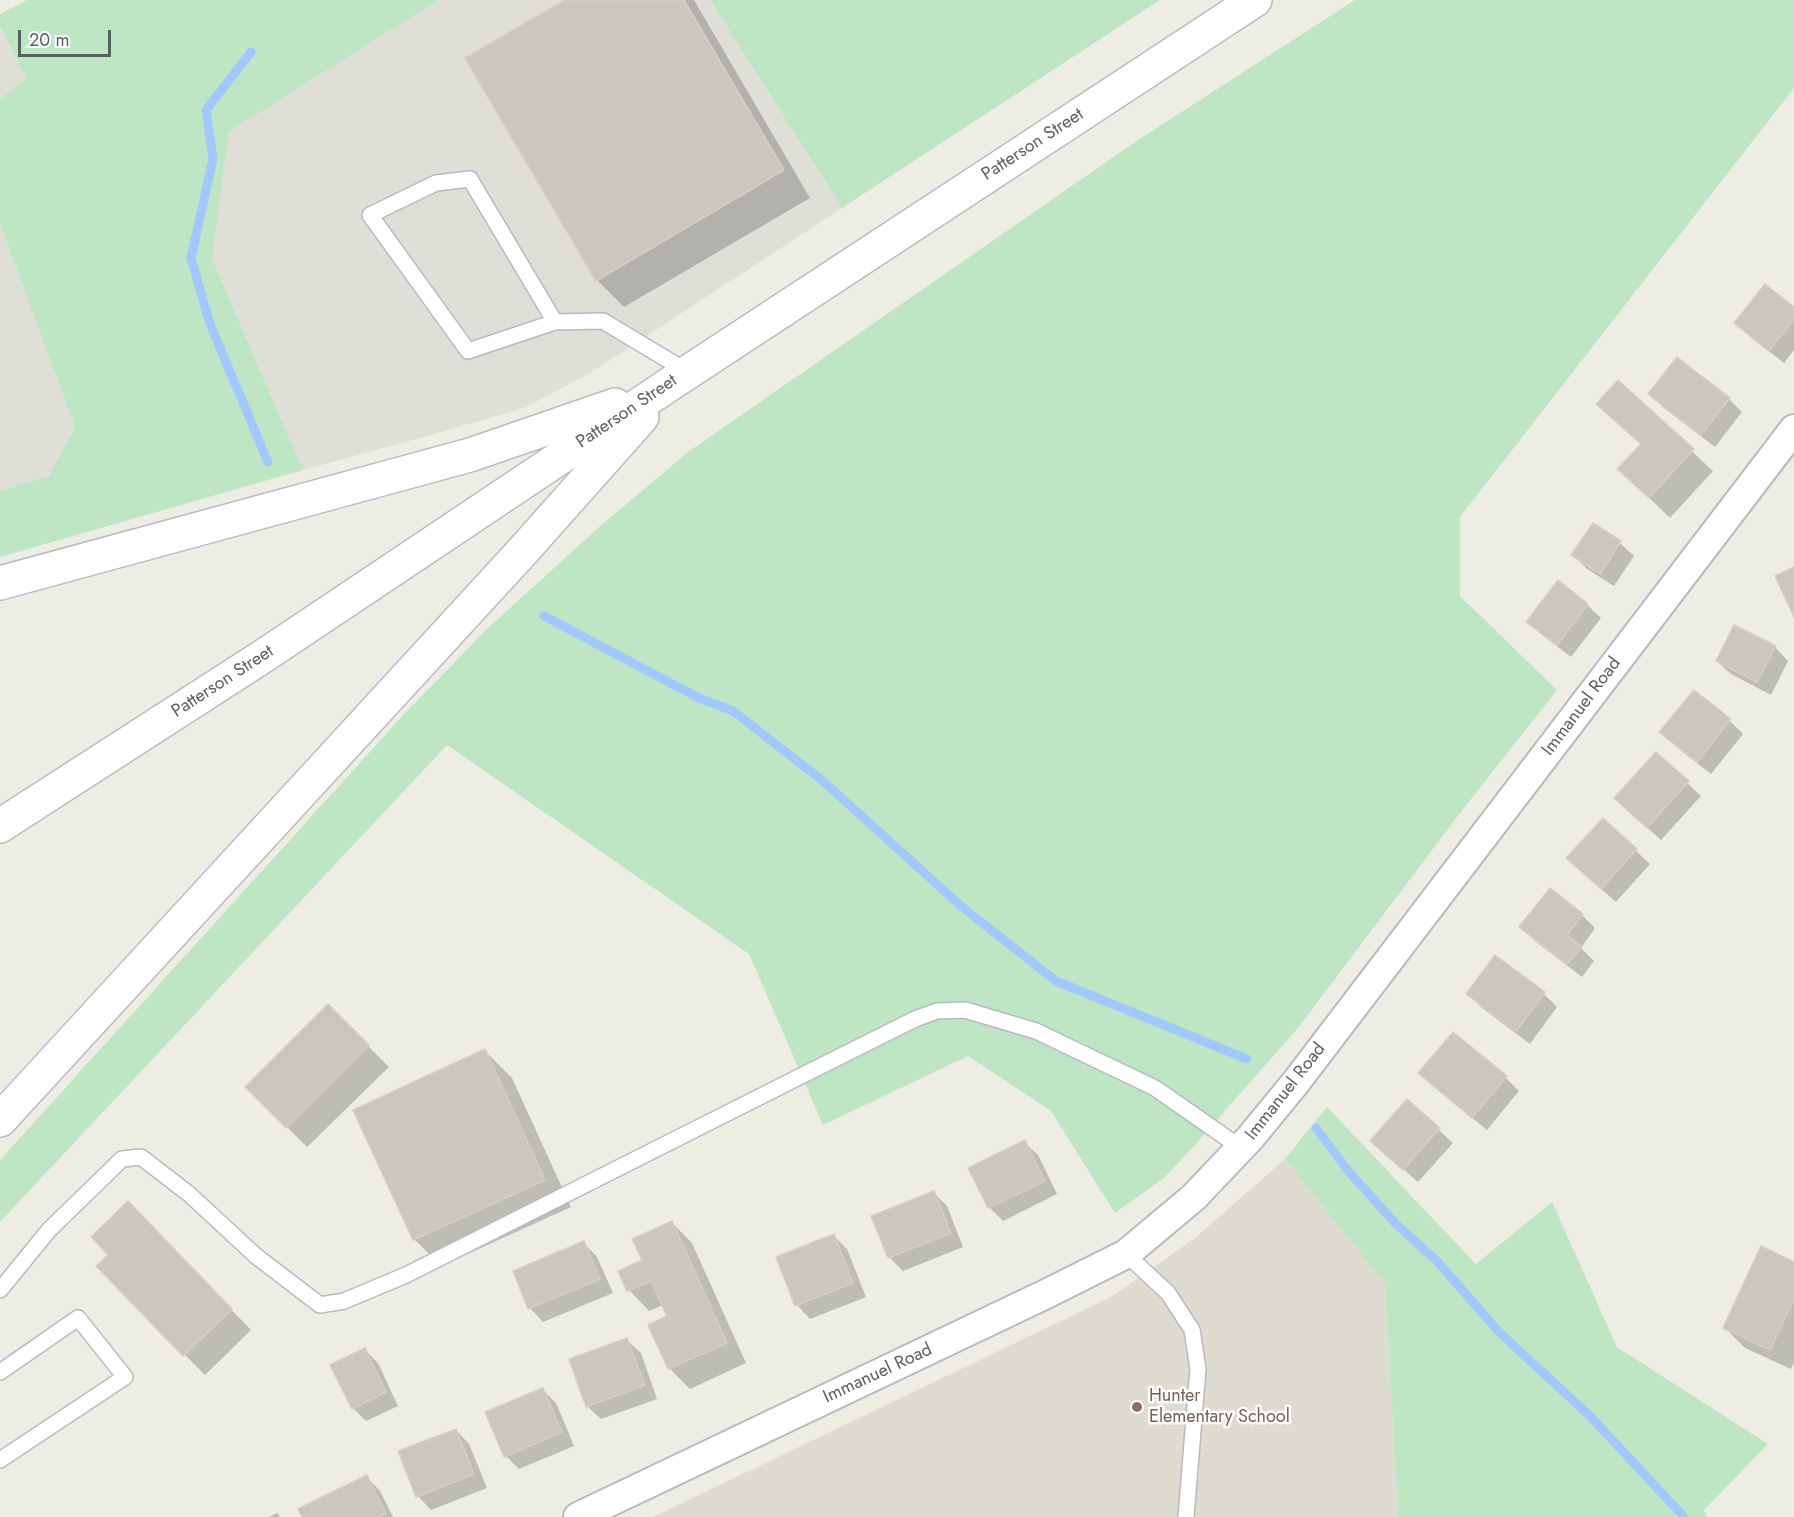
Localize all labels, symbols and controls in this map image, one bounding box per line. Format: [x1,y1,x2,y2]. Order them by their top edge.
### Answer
scale bar [21,18,114,56]
text: 20 m [29,27,69,53]
street label: Patterson Street [978,104,1088,186]
street label: Patterson Street [572,370,682,454]
street label: Patterson Street [168,641,278,723]
street label: Immanuel Road [1538,654,1626,760]
street label: Immanuel Road [1241,1039,1331,1145]
street label: Immanuel Road [820,1339,936,1409]
place label: Hunter Elementary School [1149,1386,1290,1428]
marker: Hunter Elementary School [1130,1400,1144,1414]

